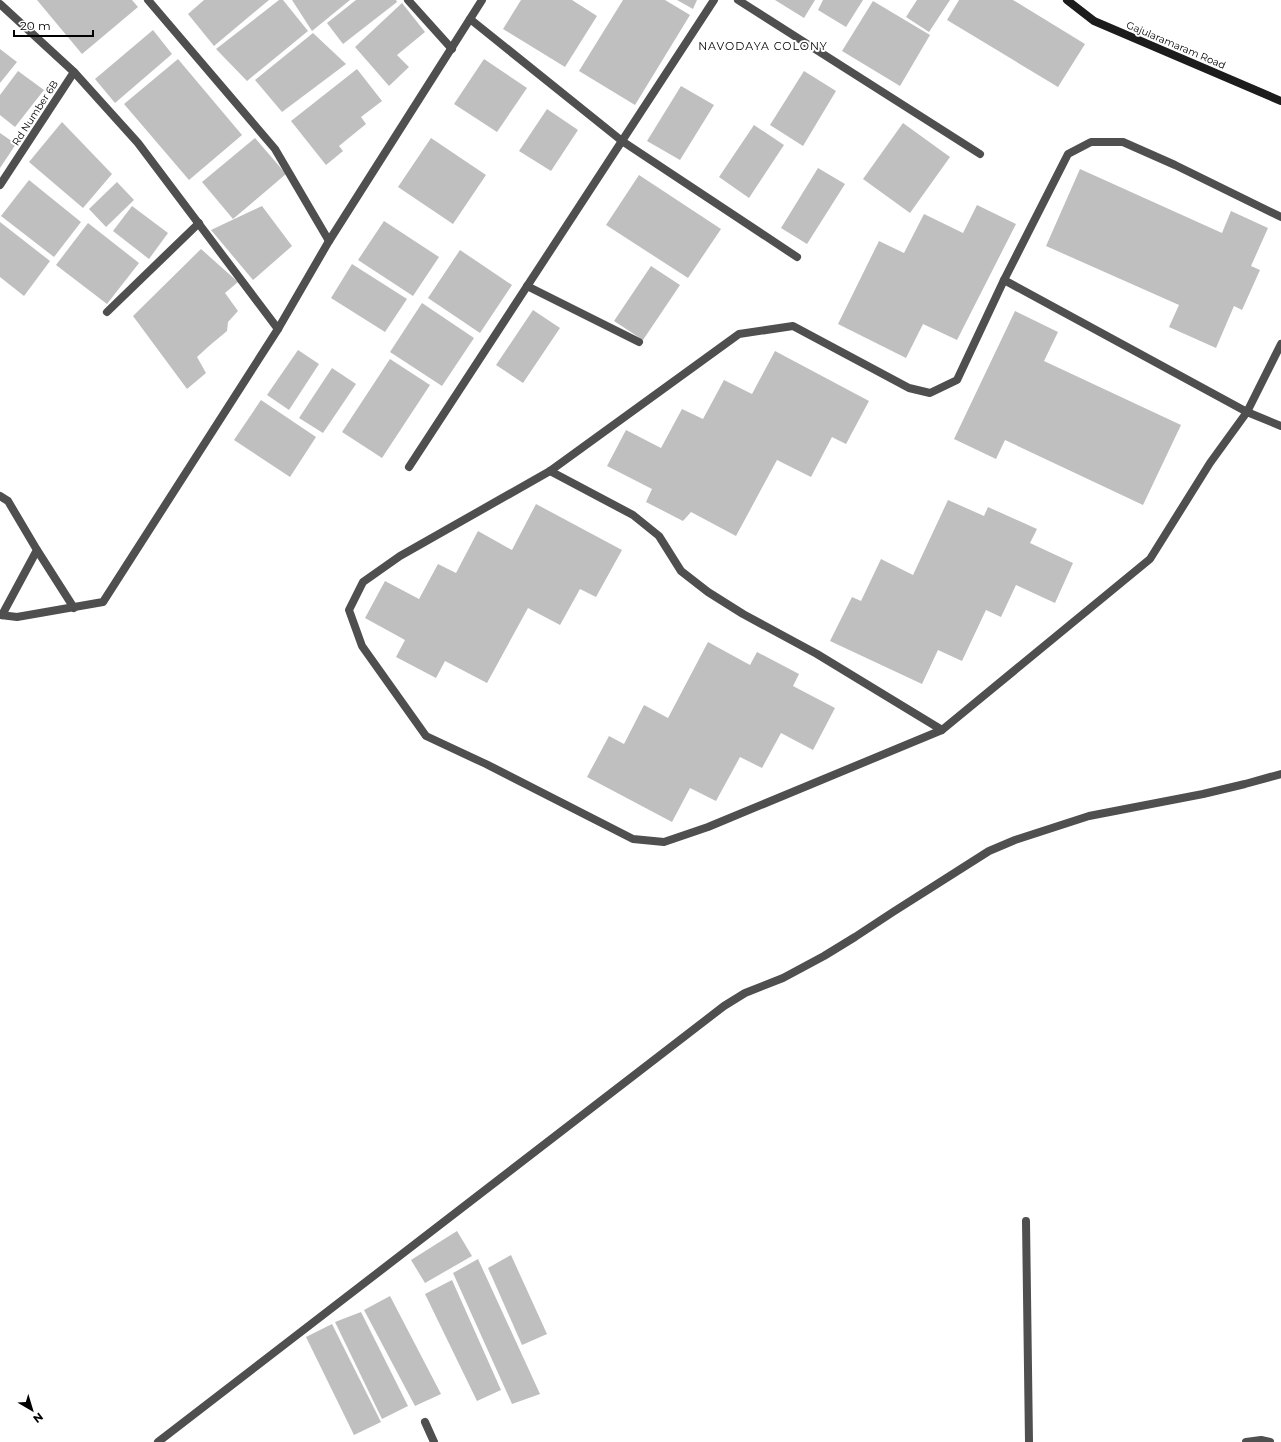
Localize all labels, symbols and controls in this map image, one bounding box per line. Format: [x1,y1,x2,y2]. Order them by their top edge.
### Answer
scale bar [14,12,93,38]
text: 20 m [20,18,51,33]
street label: Gajularamaram Road [1124,18,1228,72]
district label: NAVODAYA COLONY [698,39,828,53]
street label: Rd Number 6B [9,78,61,148]
north arrow [12,1390,52,1430]
text: N [30,1410,46,1426]

